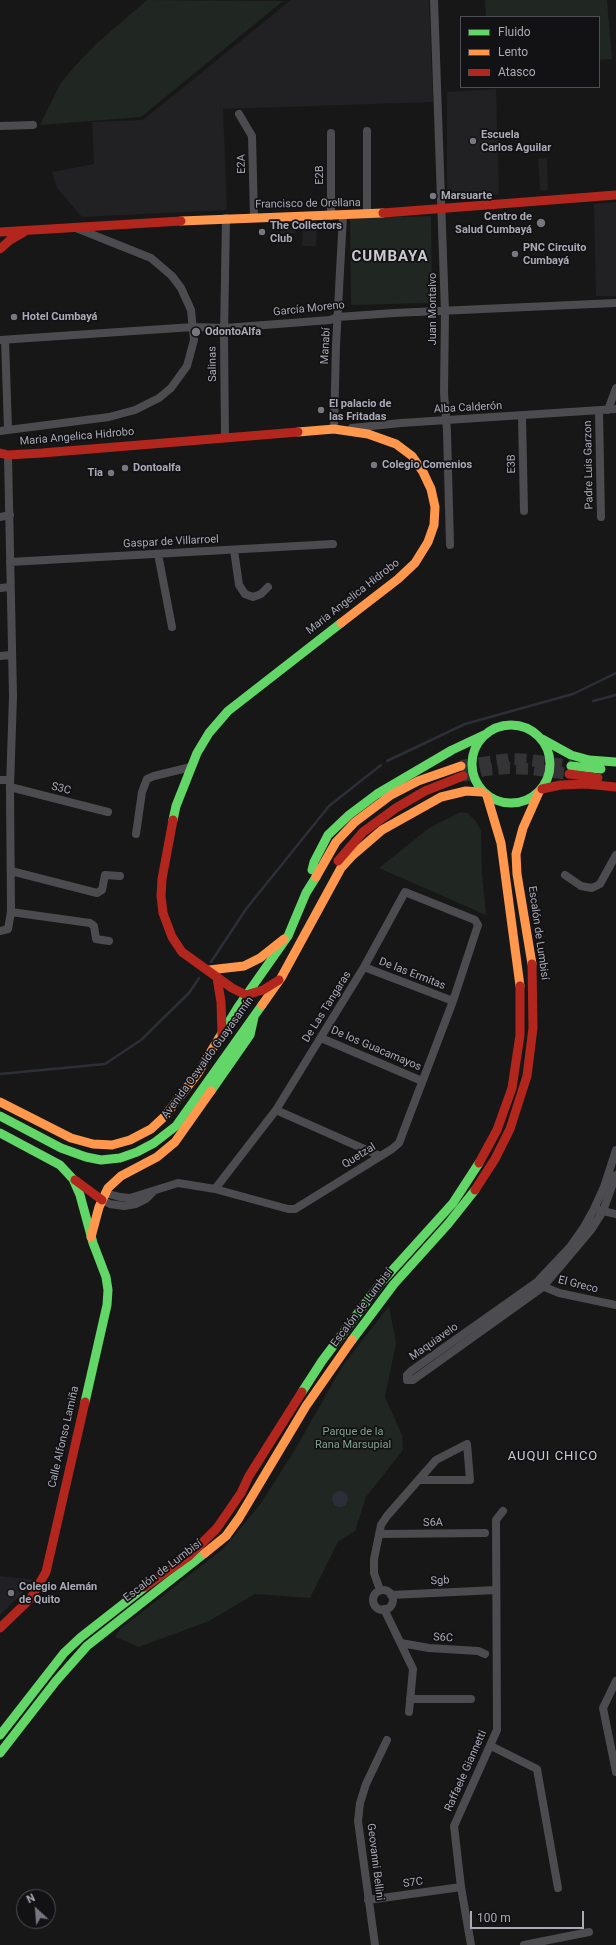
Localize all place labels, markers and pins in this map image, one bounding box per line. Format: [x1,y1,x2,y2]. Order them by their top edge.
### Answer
place label: Escuela Carlos Aguilar [481,128,551,154]
marker: Escuela Carlos Aguilar [468,136,478,146]
place label: Marsuarte [441,189,492,203]
marker: Marsuarte [428,191,438,201]
place label: Centro de Salud Cumbayá [455,210,532,236]
marker: Centro de Salud Cumbayá [535,217,547,229]
place label: The Collectors Club [270,219,342,245]
marker: The Collectors Club [257,227,267,237]
place label: PNC Circuito Cumbayá [523,241,586,267]
marker: PNC Circuito Cumbayá [510,249,520,259]
place label: Hotel Cumbayá [22,310,98,324]
marker: Hotel Cumbayá [9,312,19,322]
place label: OdontoAlfa [205,325,261,339]
marker: OdontoAlfa [190,326,202,338]
place label: El palacio de las Fritadas [329,397,391,423]
marker: El palacio de las Fritadas [316,405,326,415]
place label: Colegio Comenios [382,458,472,472]
marker: Colegio Comenios [369,460,379,470]
place label: Dontoalfa [133,461,181,475]
marker: Dontoalfa [120,463,130,473]
place label: Tia [87,466,103,480]
marker: Tia [106,468,116,478]
place label: Colegio Alemán de Quito [19,1580,97,1606]
marker: Colegio Alemán de Quito [6,1588,16,1598]

